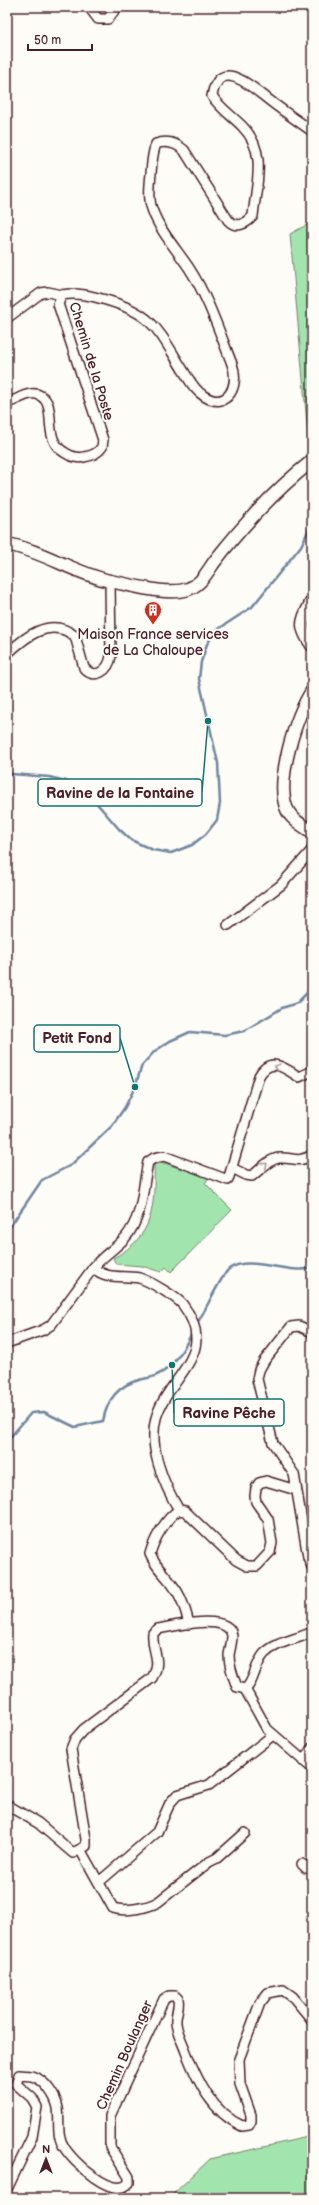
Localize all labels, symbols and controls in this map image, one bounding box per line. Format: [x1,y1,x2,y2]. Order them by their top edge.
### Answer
scale bar [28,26,92,52]
text: 50 m [34,33,61,48]
street label: Chemin de la Poste [65,300,118,422]
building icon: Maison France services de La Chaloupe [143,600,163,625]
place label: Maison France services de La Chaloupe [77,626,229,659]
callout: Ravine de la Fontaine [38,779,202,806]
text: Ravine de la Fontaine [46,784,194,803]
callout: Petit Fond [34,1025,120,1052]
text: Petit Fond [42,1029,112,1048]
one-way arrow [274,1063,281,1071]
one-way arrow [261,1163,268,1170]
callout: Ravine Pêche [174,1399,284,1426]
text: Ravine Pêche [182,1404,276,1423]
street label: Chemin Boulanger [93,1997,157,2113]
north arrow [26,2139,66,2179]
text: N [42,2143,50,2156]

